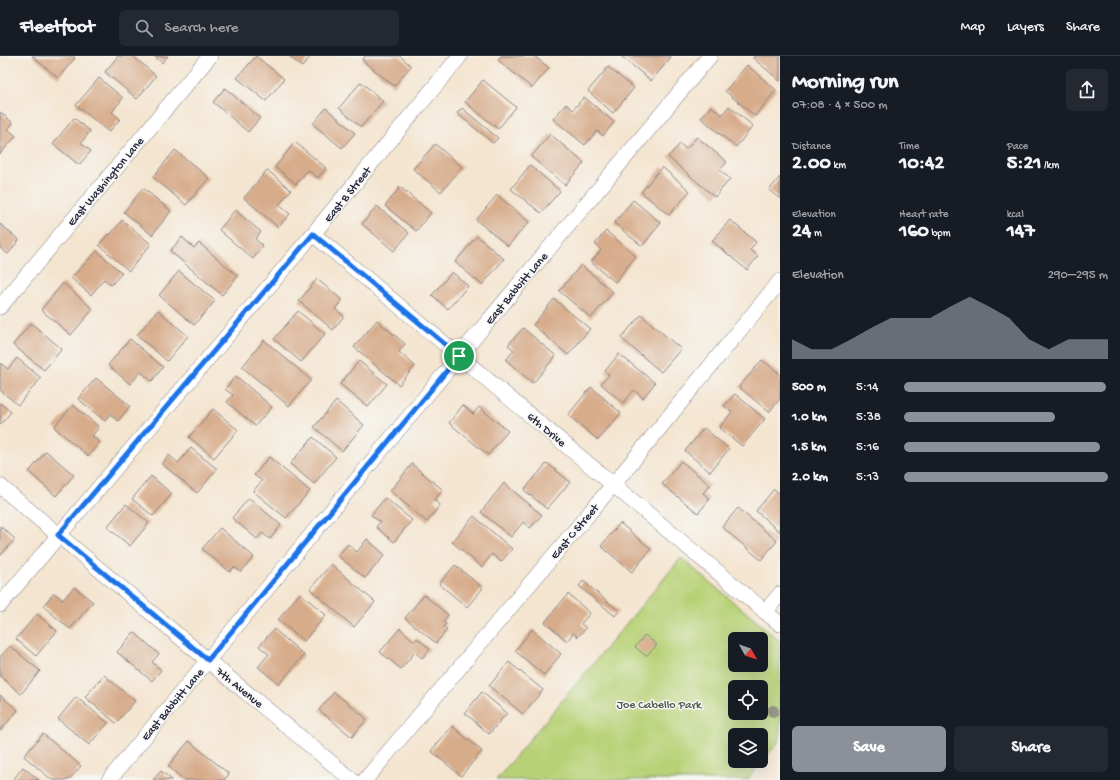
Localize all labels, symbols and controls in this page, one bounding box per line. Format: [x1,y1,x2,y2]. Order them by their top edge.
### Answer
search box [119,10,399,46]
text: Fleetfoot [20,16,95,39]
icon: search [133,17,155,39]
text: Search here [165,19,239,37]
text: Map [961,19,985,36]
text: Layers [1007,19,1044,36]
text: Share [1066,19,1100,36]
button: share [1066,69,1108,111]
text: Morning run [792,70,898,96]
text: 07:08 · 4 × 500 m [792,98,887,113]
street label: East Washington Lane [65,134,148,230]
text: Distance [792,141,831,153]
text: Time [899,141,919,153]
text: Pace [1007,141,1028,153]
text: 2.00 [792,153,831,176]
text: 10:42 [899,153,944,176]
text: 5:21 [1007,153,1041,176]
text: km [831,160,846,172]
text: /km [1041,160,1059,172]
street label: East B Street [322,164,376,226]
text: Elevation [792,209,836,221]
text: Heart rate [899,209,949,221]
text: kcal [1007,209,1024,221]
text: 24 [792,221,811,244]
text: 160 [899,221,929,244]
text: 147 [1007,221,1035,244]
text: m [811,228,822,240]
text: bpm [929,228,951,240]
street label: East Babbitt Lane [483,250,552,328]
text: Elevation [792,268,844,283]
text: 290–295 m [1048,268,1108,283]
pin [442,339,476,373]
icon: arrive [448,345,470,367]
text: 500 m [792,380,826,395]
text: 5:14 [856,380,878,395]
street label: 6th Drive [523,410,569,451]
text: 1.0 km [792,410,827,425]
text: 5:38 [856,410,881,425]
text: 1.5 km [792,440,826,455]
text: 5:16 [856,440,879,455]
text: 2.0 km [792,470,828,485]
text: 5:13 [856,470,879,485]
street label: East C Street [548,501,603,563]
north arrow [728,632,768,672]
map controls [728,632,768,768]
street label: 7th Avenue [212,665,266,712]
street label: East Babbitt Lane [139,666,208,744]
button: locate [728,680,768,720]
park label: Joe Cabello Park [617,699,703,713]
button: Save [792,726,946,772]
button: Share [954,726,1108,772]
button: layers [728,728,768,768]

